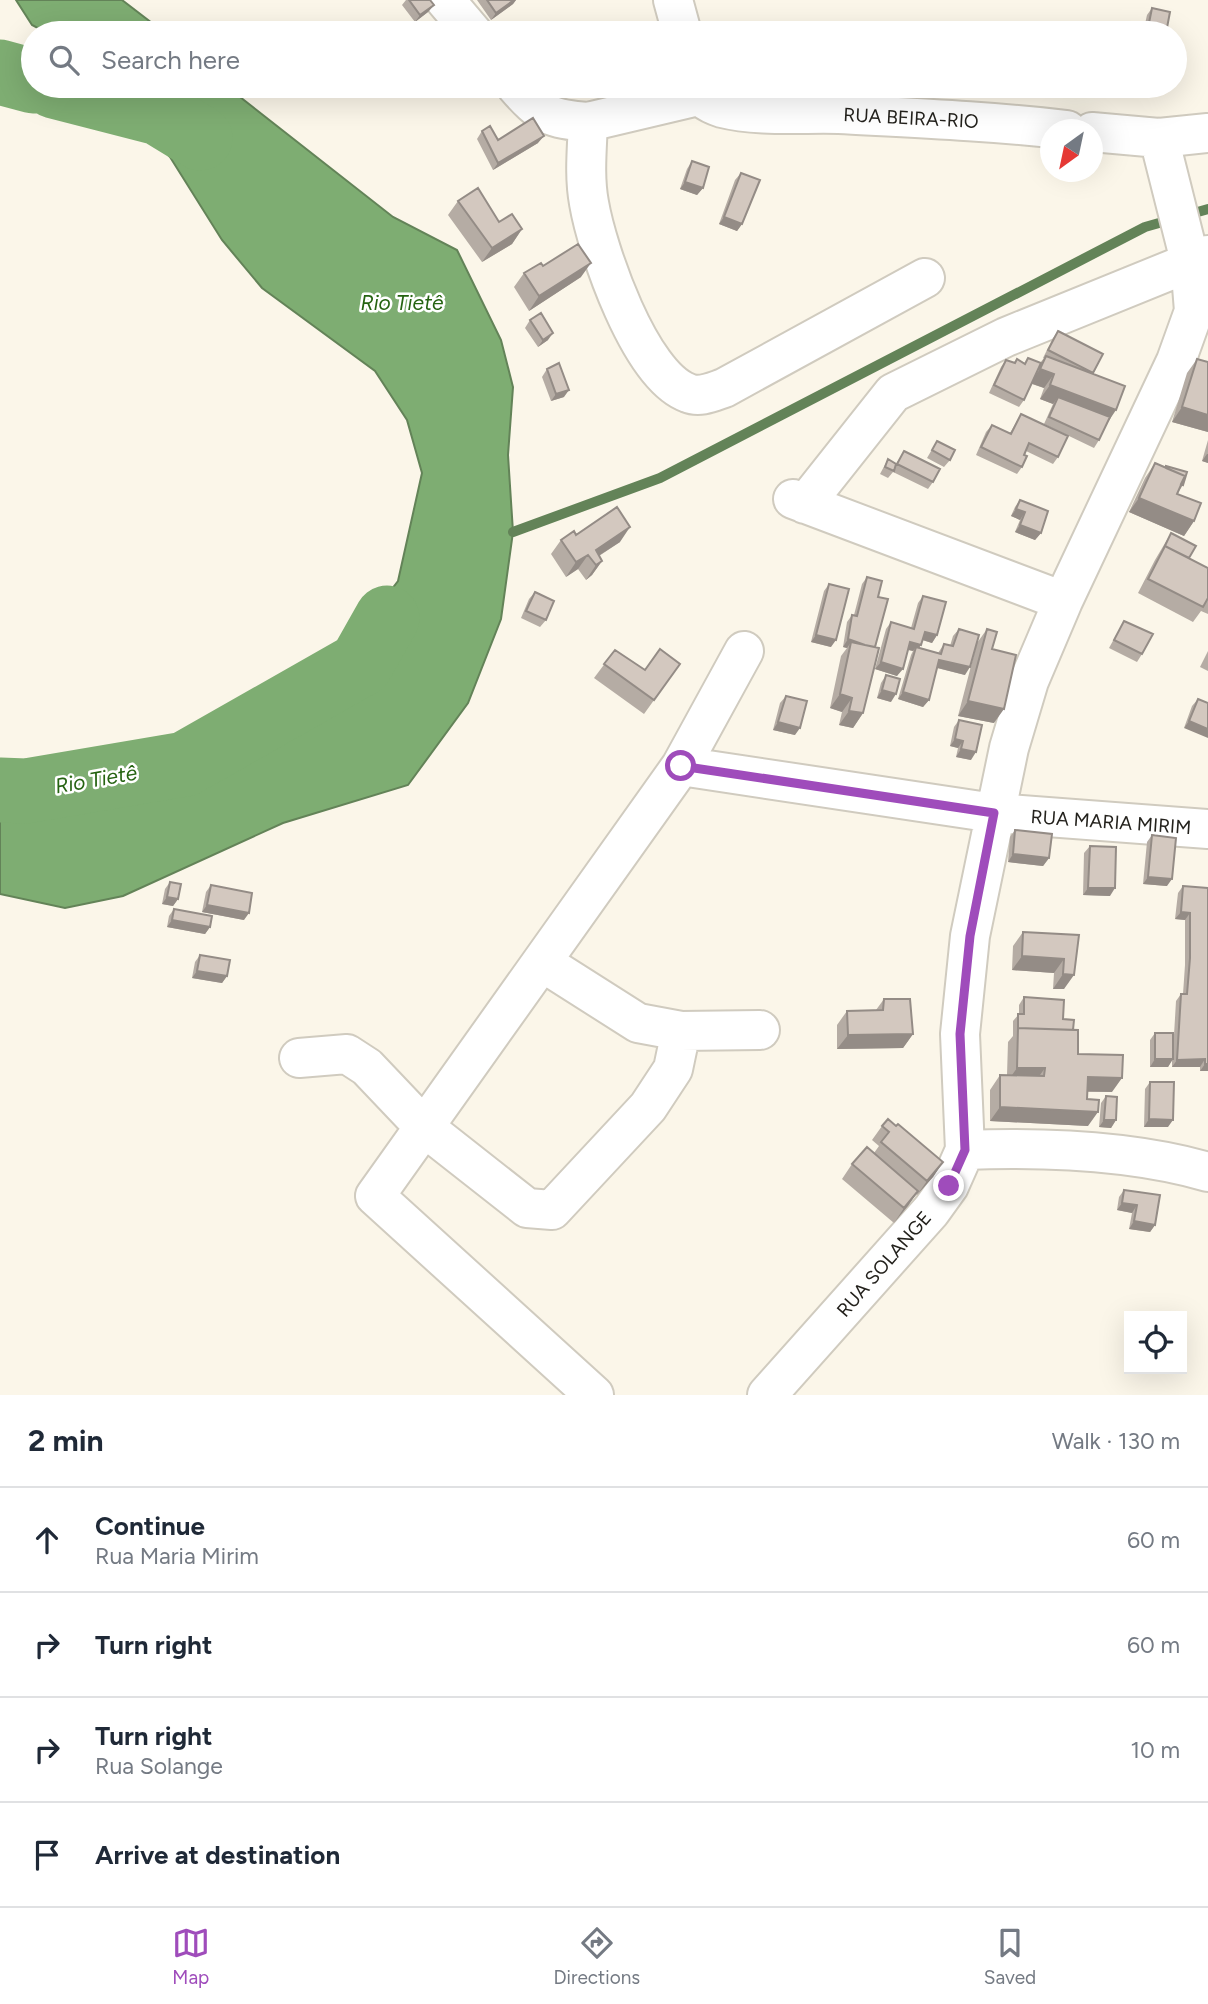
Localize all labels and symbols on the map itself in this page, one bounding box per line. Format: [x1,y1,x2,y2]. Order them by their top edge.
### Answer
street label: RUA BEIRA-RIO [843,103,979,133]
north arrow [1040,119,1103,182]
water label: Rio Tietê [360,290,444,315]
route start [665,750,696,781]
water label: Rio Tietê [53,759,140,799]
street label: RUA MARIA MIRIM [1030,805,1192,839]
route end [933,1170,964,1201]
street label: RUA SOLANGE [832,1206,936,1322]

